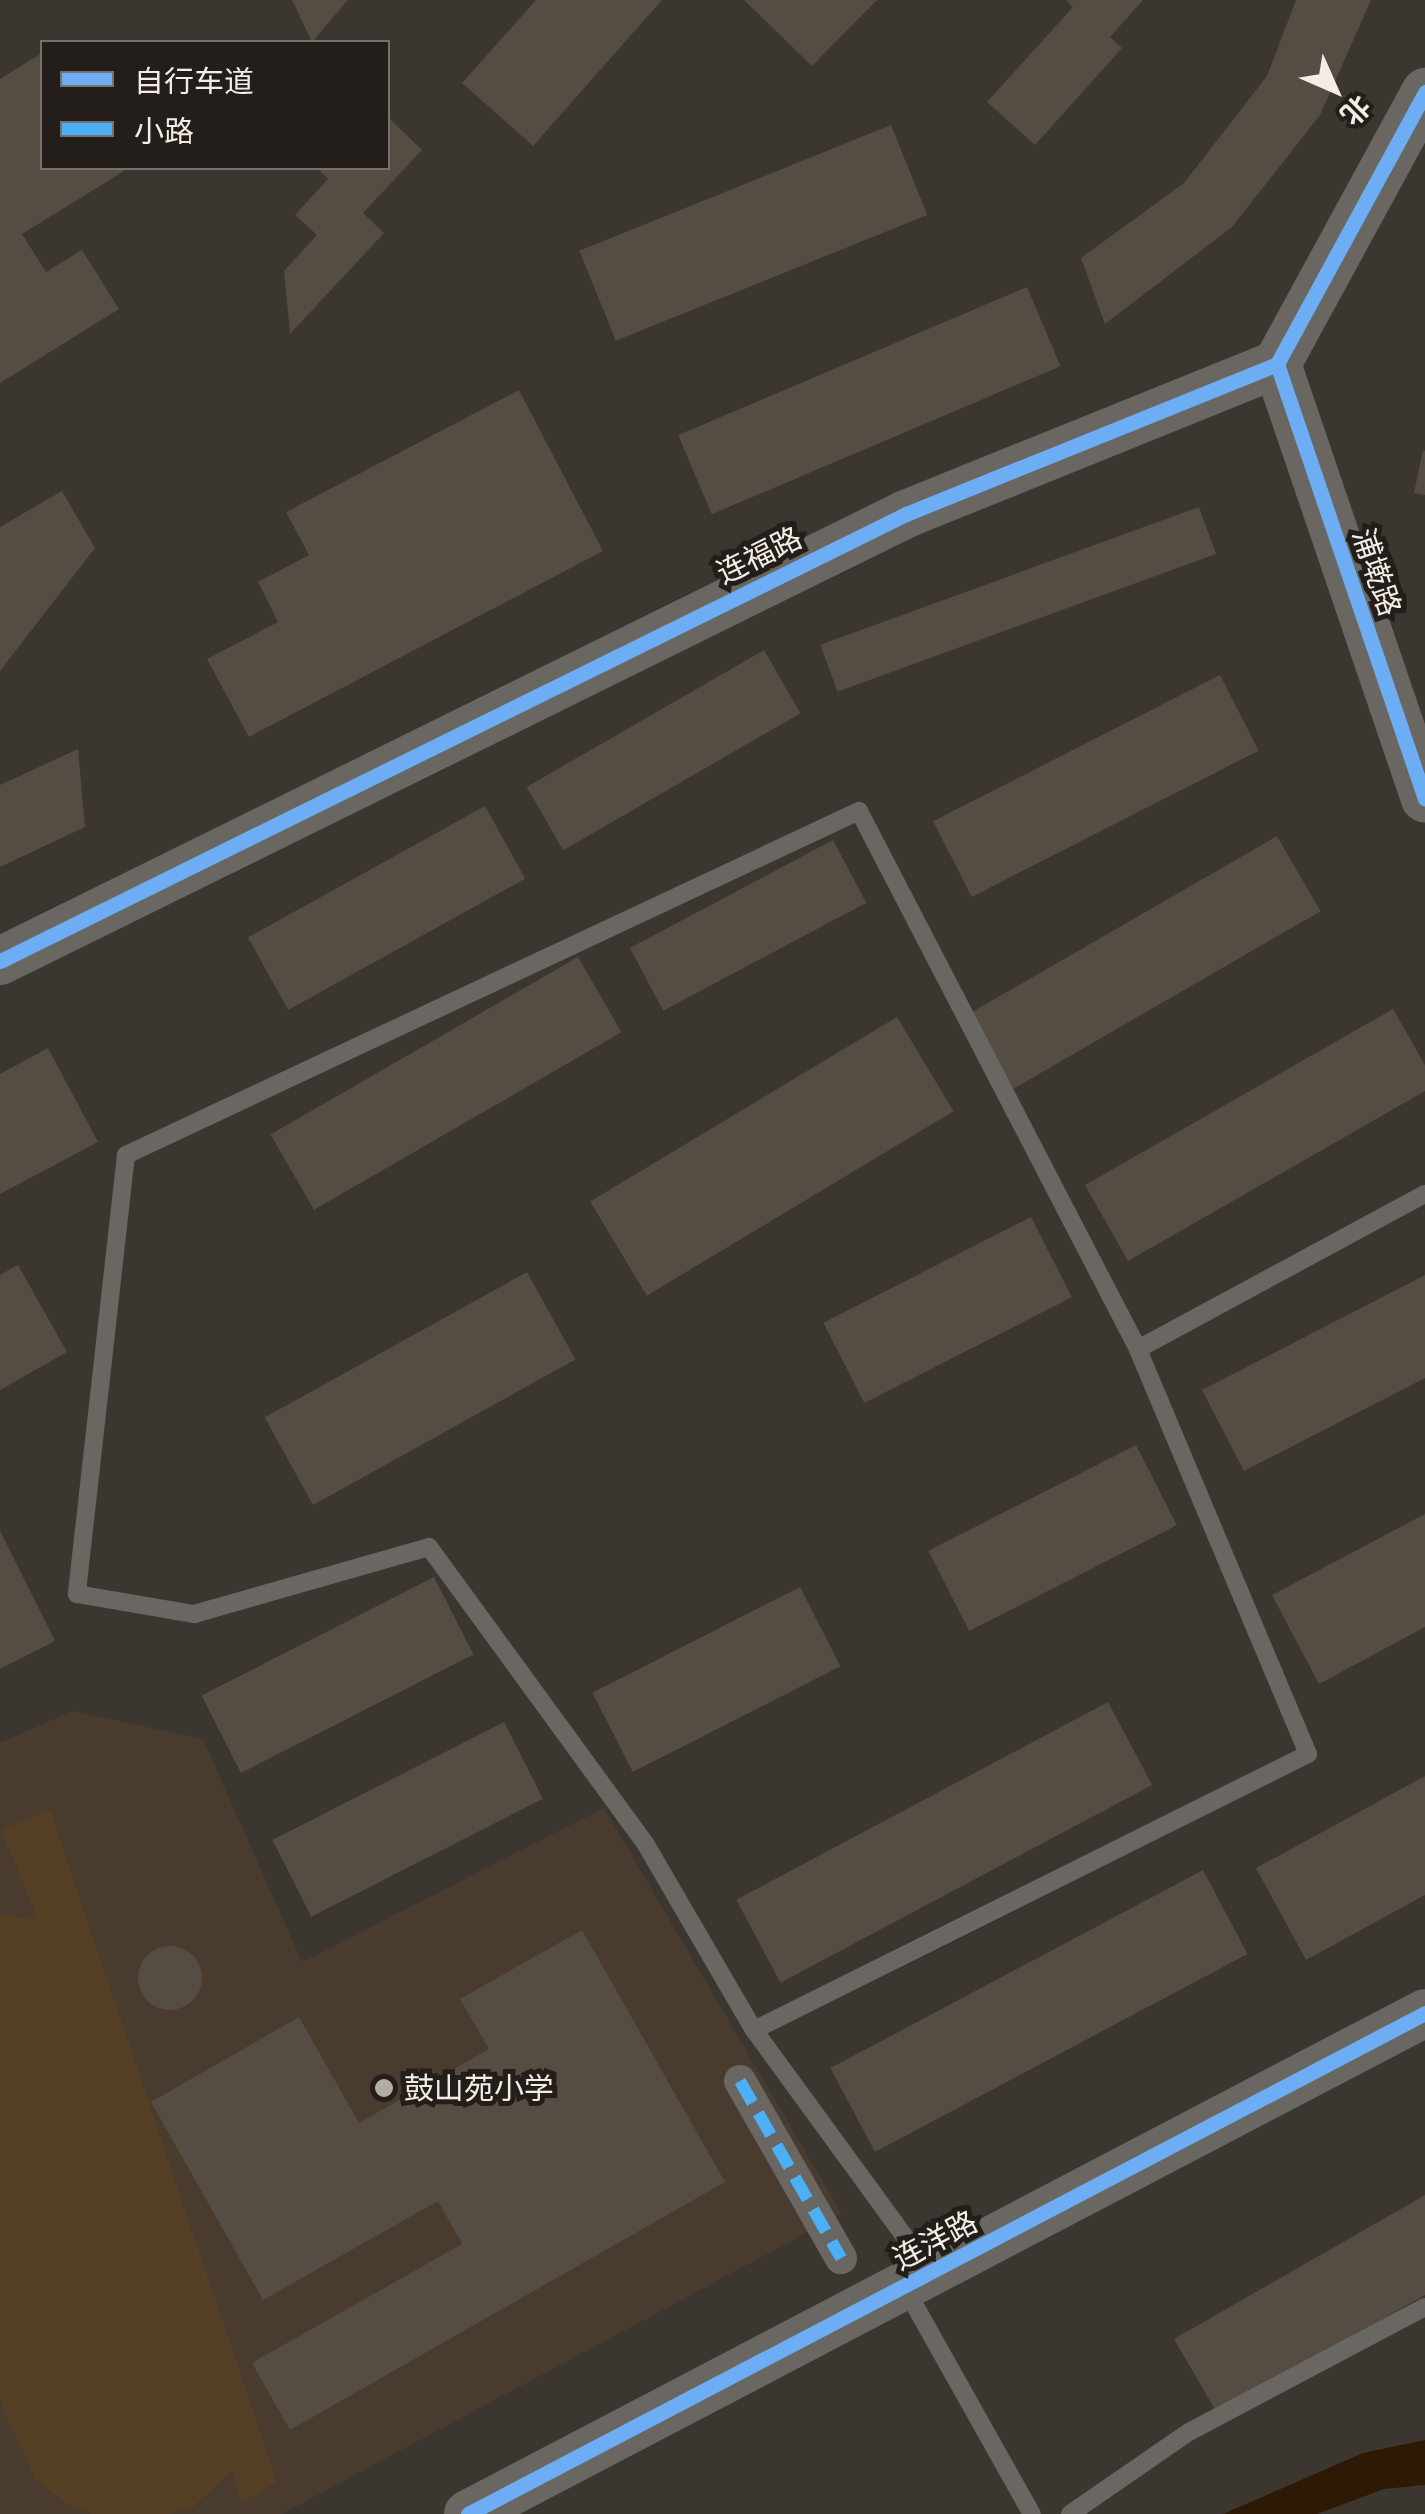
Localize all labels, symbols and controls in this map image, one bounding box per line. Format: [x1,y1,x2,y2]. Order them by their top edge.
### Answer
legend [40,40,390,170]
north arrow [1285,40,1385,140]
text: 自行车道 [134,60,254,101]
text: 北 [1333,88,1380,135]
text: 小路 [134,110,194,151]
street label: 连福路 [711,519,807,591]
street label: 浦墘路 [1345,524,1409,620]
place label: 鼓山苑小学 [404,2070,554,2106]
marker: 鼓山苑小学 [373,2077,395,2099]
street label: 连洋路 [887,2203,983,2277]

